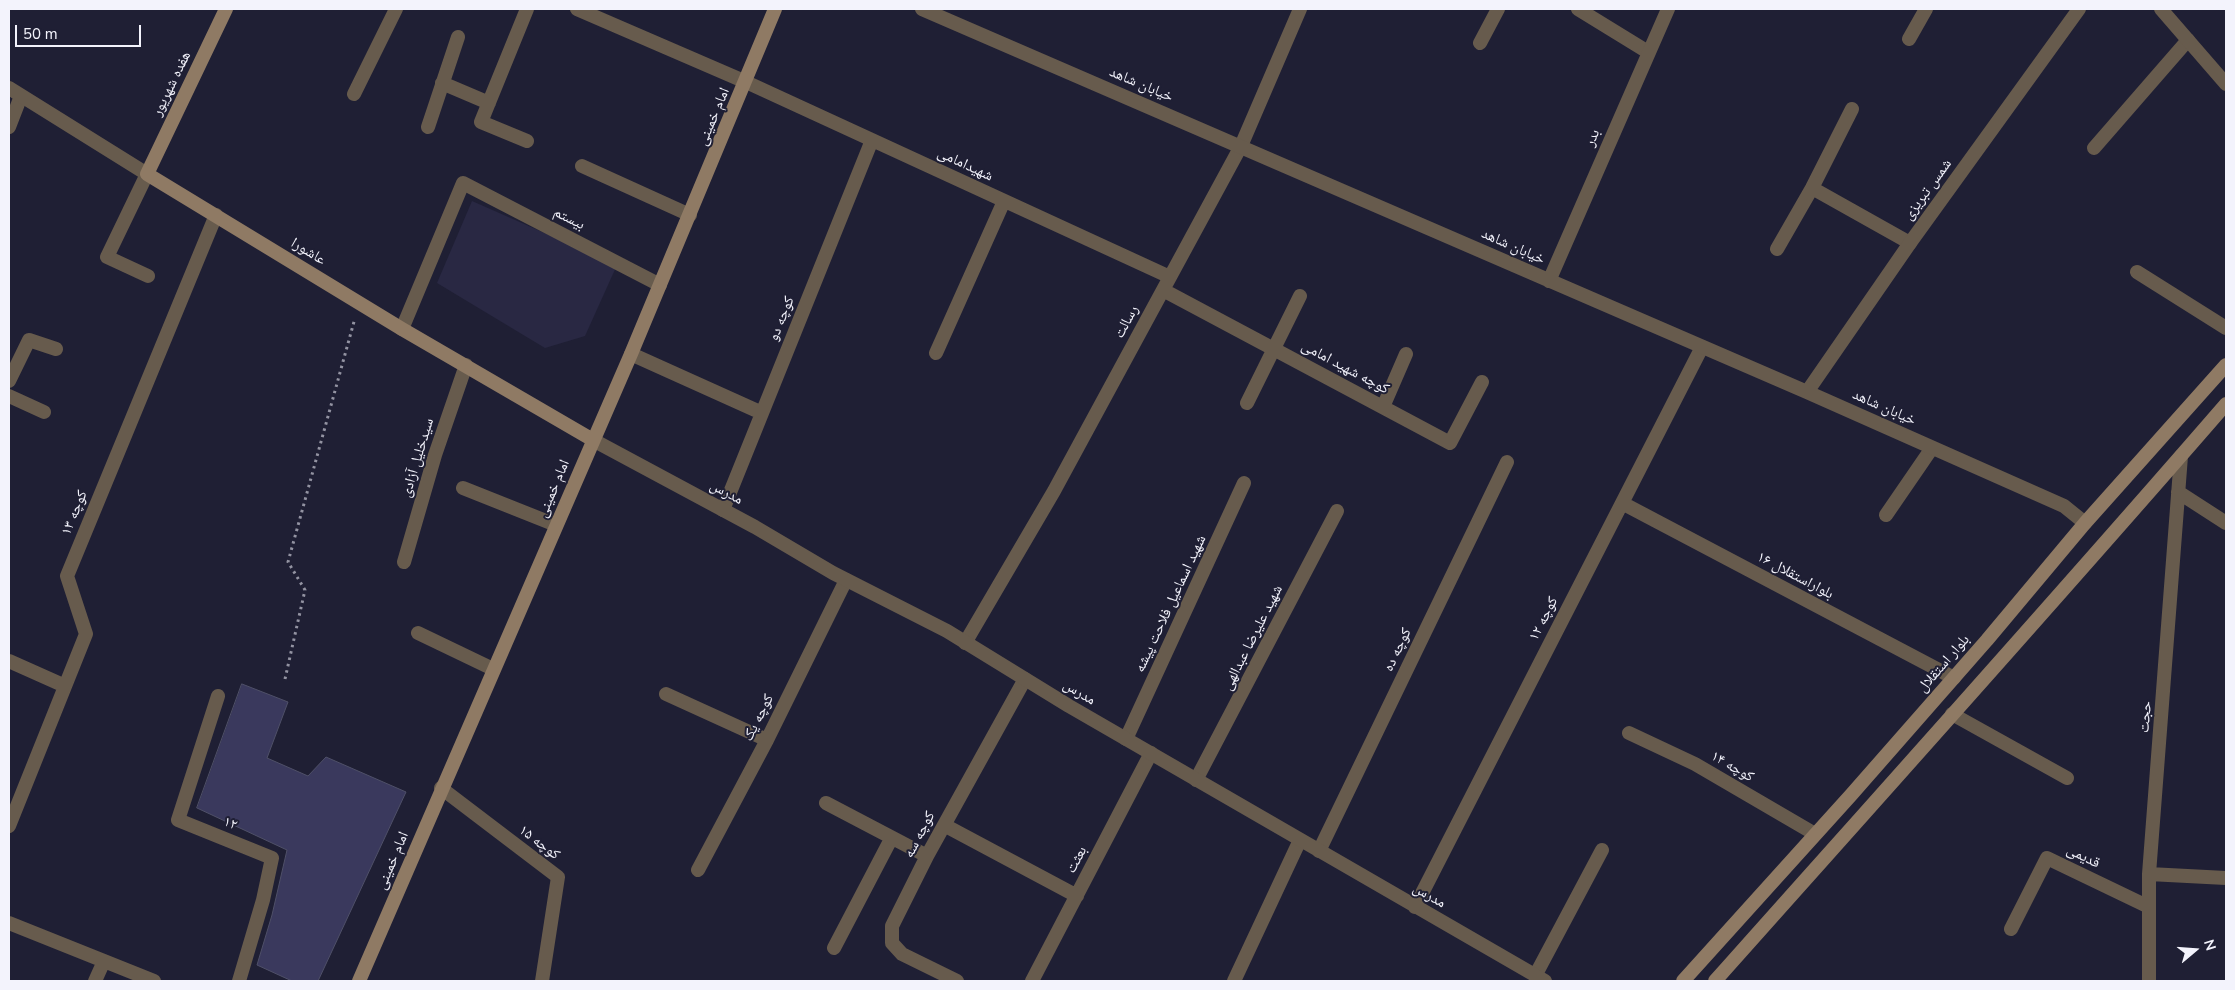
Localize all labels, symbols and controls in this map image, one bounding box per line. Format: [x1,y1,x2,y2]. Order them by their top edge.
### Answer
scale bar [18,15,144,47]
text: 50 m [23,24,58,44]
street label: هفده شهریور [149,49,195,119]
street label: خیابان شاهد [1106,63,1176,107]
street label: امام خمینی [694,85,734,149]
street label: بدر [1581,127,1605,149]
street label: شهیدامامی [934,144,996,186]
street label: شمس تبریزی [1900,156,1956,224]
street label: بیستم [550,204,588,234]
street label: خیابان شاهد [1478,225,1548,269]
street label: عاشورا [287,235,329,269]
street label: کوچه دو [765,294,799,344]
street label: رسالت [1111,302,1143,342]
street label: کوچه شهید امامی [1298,337,1392,399]
street label: خیابان شاهد [1849,386,1919,430]
street label: سیدخلیل آزادی [397,416,439,500]
street label: امام خمینی [534,457,574,521]
street label: مدرس [706,477,746,509]
street label: کوچه ۱۳ [58,488,92,538]
street label: شهید اسماعیل فلاحت پیشه [1131,532,1211,676]
street label: بلواراستقلال ۱۶ [1754,548,1836,604]
street label: شهید علیرضا عبدالهی [1219,582,1287,694]
street label: کوچه ۱۲ [1525,594,1563,644]
street label: کوچه ده [1380,625,1416,675]
street label: بلوار استقلال [1914,631,1974,697]
street label: مدرس [1059,676,1099,710]
street label: کوچه یک [740,692,778,744]
street label: حجت [2136,700,2156,734]
street label: کوچه ۱۴ [1707,747,1757,787]
street label: کوچه سه [900,809,940,861]
street label: ۱۲ [220,813,240,835]
street label: کوچه ۱۵ [515,822,563,864]
street label: امام خمینی [373,829,413,893]
street label: قدیمی [2063,841,2103,873]
street label: بعثت [1062,843,1092,877]
street label: مدرس [1409,879,1449,913]
north arrow [2170,925,2220,975]
text: N [2199,937,2220,953]

